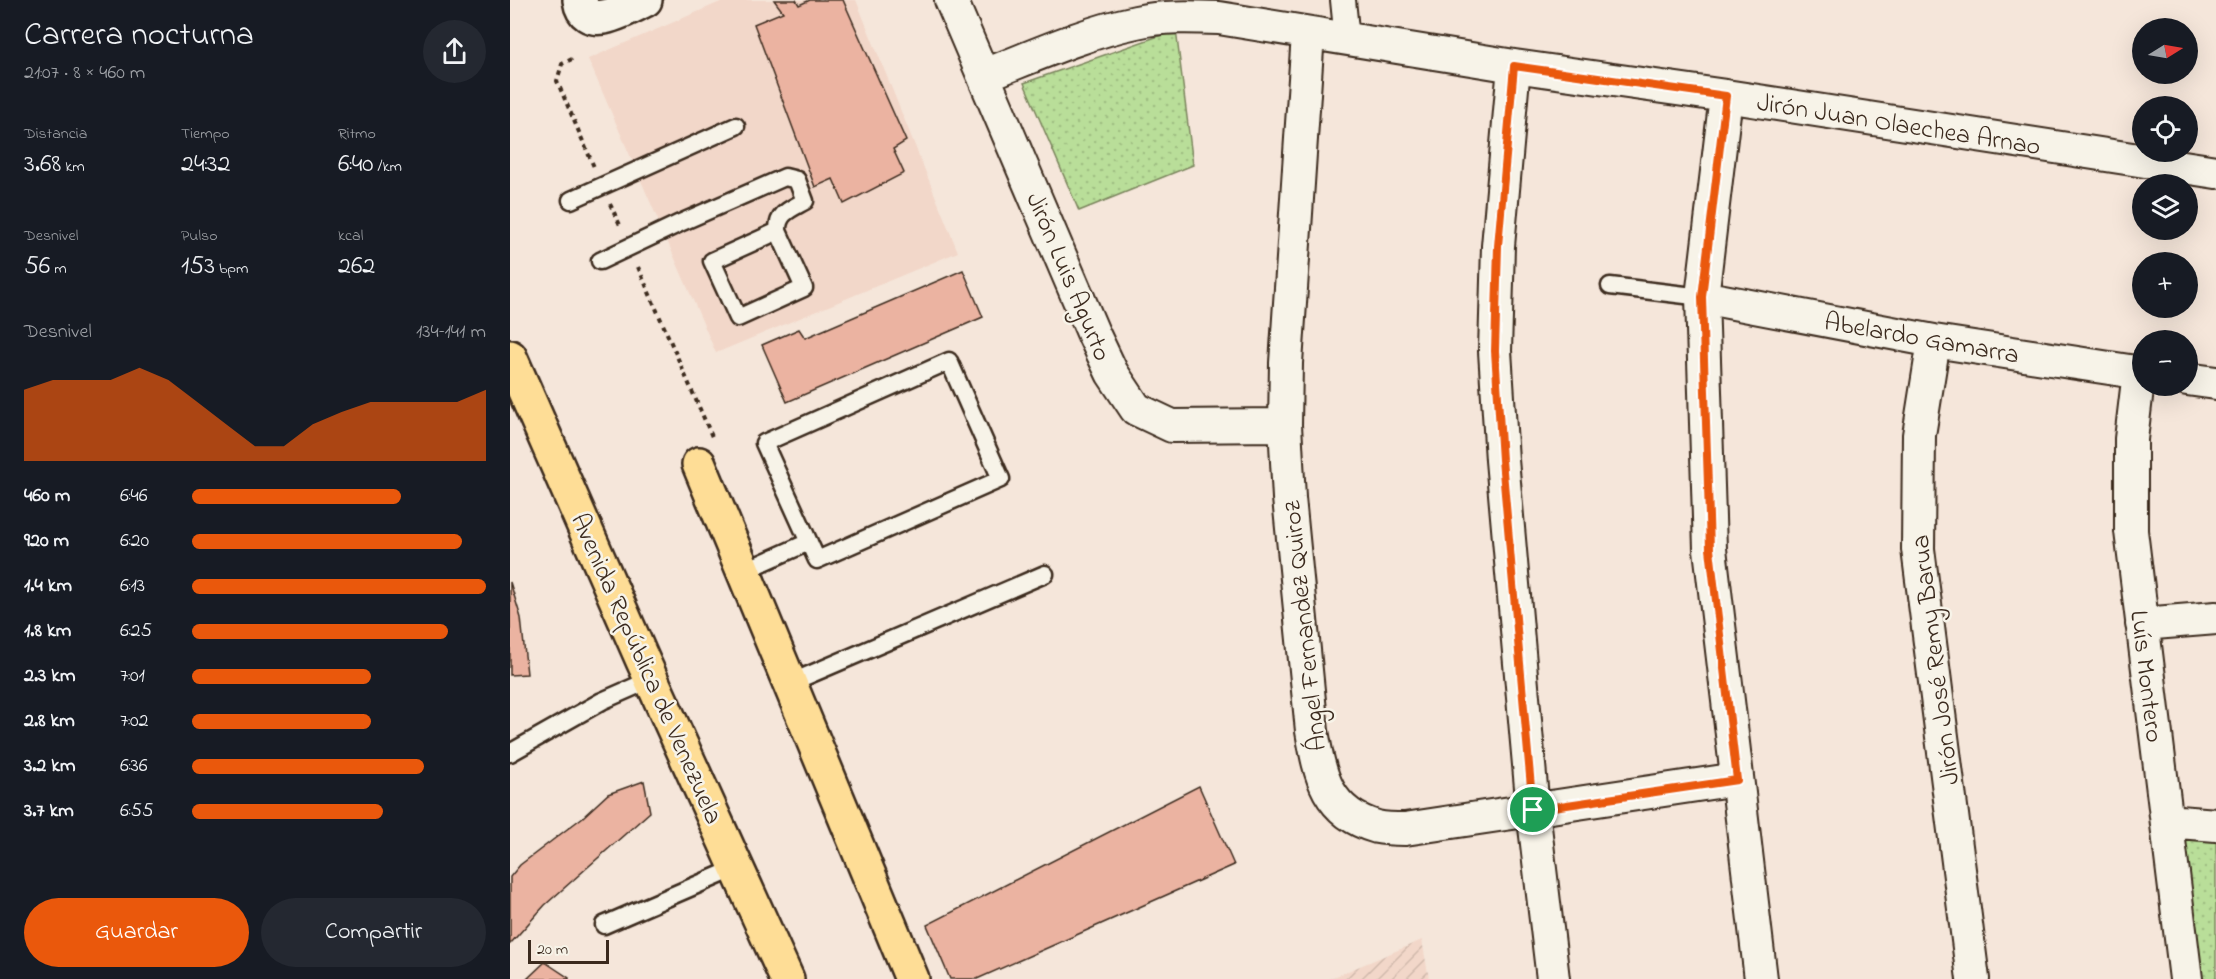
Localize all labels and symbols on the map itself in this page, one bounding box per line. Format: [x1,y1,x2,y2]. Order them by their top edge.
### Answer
north arrow [2132,18,2198,84]
street label: Jirón Juan Olaechea Arnao [1754,85,2043,167]
street label: Jirón Luis Agurto [1015,187,1120,367]
street label: Abelardo Gamarra [1821,304,2022,376]
street label: Ángel Fernandez Quiroz [1274,498,1338,753]
street label: Avenida República de Venezuela [559,508,731,831]
street label: Jirón José Remy Barua [1903,533,1971,787]
street label: Luís Montero [2118,608,2172,745]
pin [1507,784,1558,835]
scale bar [528,937,609,964]

